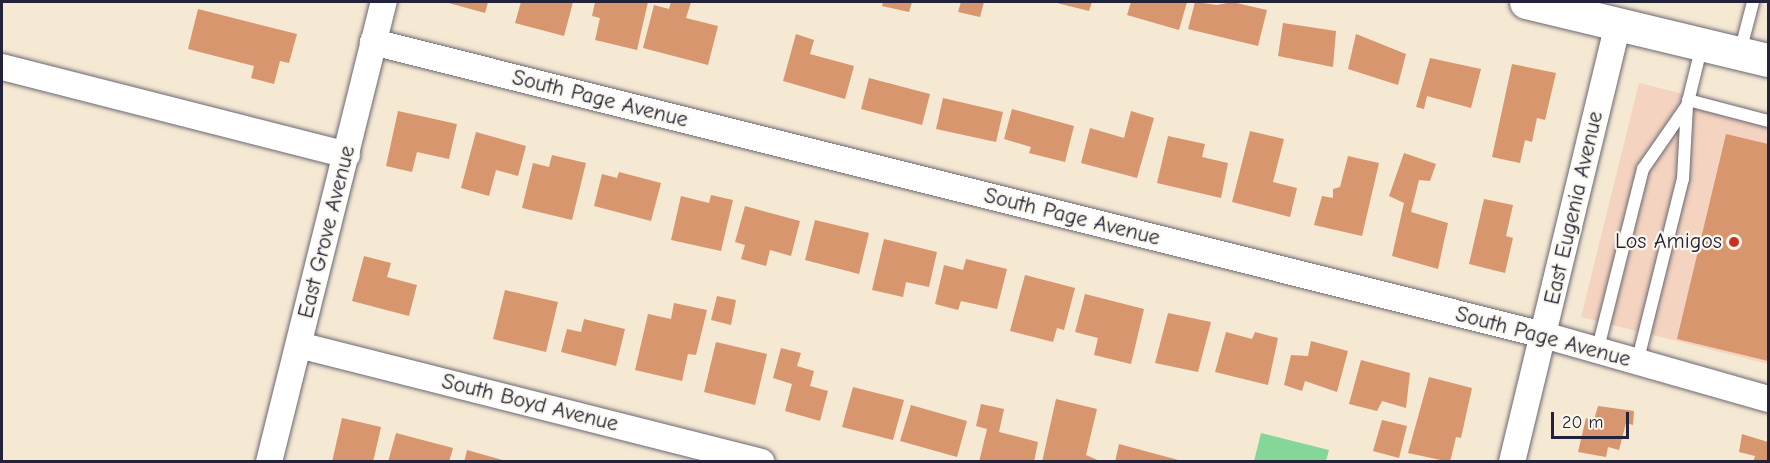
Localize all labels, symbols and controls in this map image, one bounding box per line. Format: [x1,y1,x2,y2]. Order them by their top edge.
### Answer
street label: South Page Avenue [509,64,691,134]
street label: East Eugenia Avenue [1539,109,1609,307]
street label: East Grove Avenue [293,143,361,321]
street label: South Page Avenue [981,182,1163,252]
place label: Los Amigos [1615,229,1722,255]
marker: Los Amigos [1727,235,1741,249]
street label: South Page Avenue [1453,301,1633,373]
street label: South Boyd Avenue [439,368,621,438]
scale bar [1554,400,1632,438]
text: 20 m [1562,412,1603,433]

